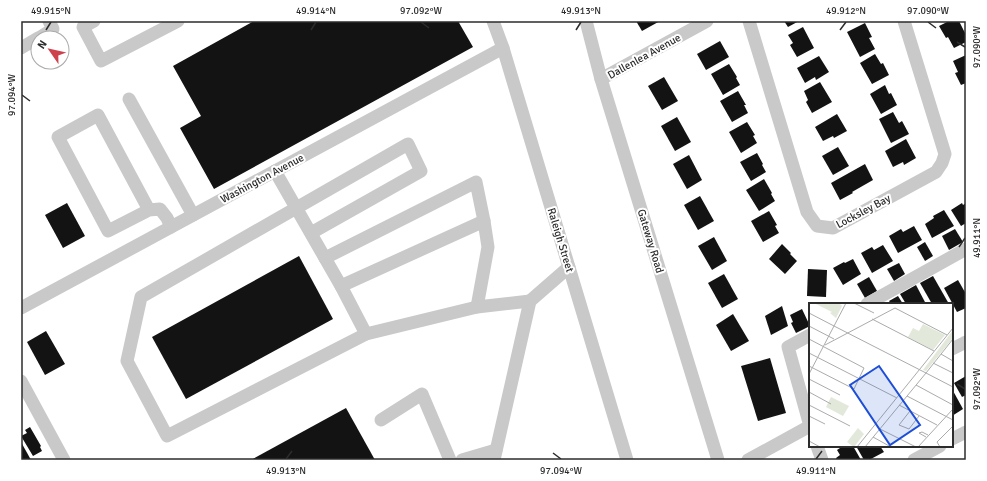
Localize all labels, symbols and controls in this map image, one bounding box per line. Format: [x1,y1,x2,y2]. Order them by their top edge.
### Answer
text: 49.915°N [31,5,71,17]
text: 49.914°N [296,5,336,17]
text: 97.092°W [400,5,442,17]
text: 49.913°N [561,5,601,17]
text: 49.912°N [826,5,866,17]
text: 97.090°W [907,5,949,17]
text: 97.090°W [971,26,983,68]
north arrow [30,30,70,70]
street label: Dallenlea Avenue [606,31,683,82]
text: N [35,38,50,51]
text: 97.094°W [6,74,18,116]
street label: Washington Avenue [218,151,306,206]
street label: Locksley Bay [834,191,894,231]
street label: Raleigh Street [545,206,577,274]
street label: Gateway Road [635,208,666,275]
text: 49.911°N [971,218,983,258]
inset map [809,303,953,447]
text: 97.092°W [971,368,983,410]
text: 49.913°N [266,465,306,477]
text: 97.094°W [540,465,582,477]
text: 49.911°N [796,465,836,477]

